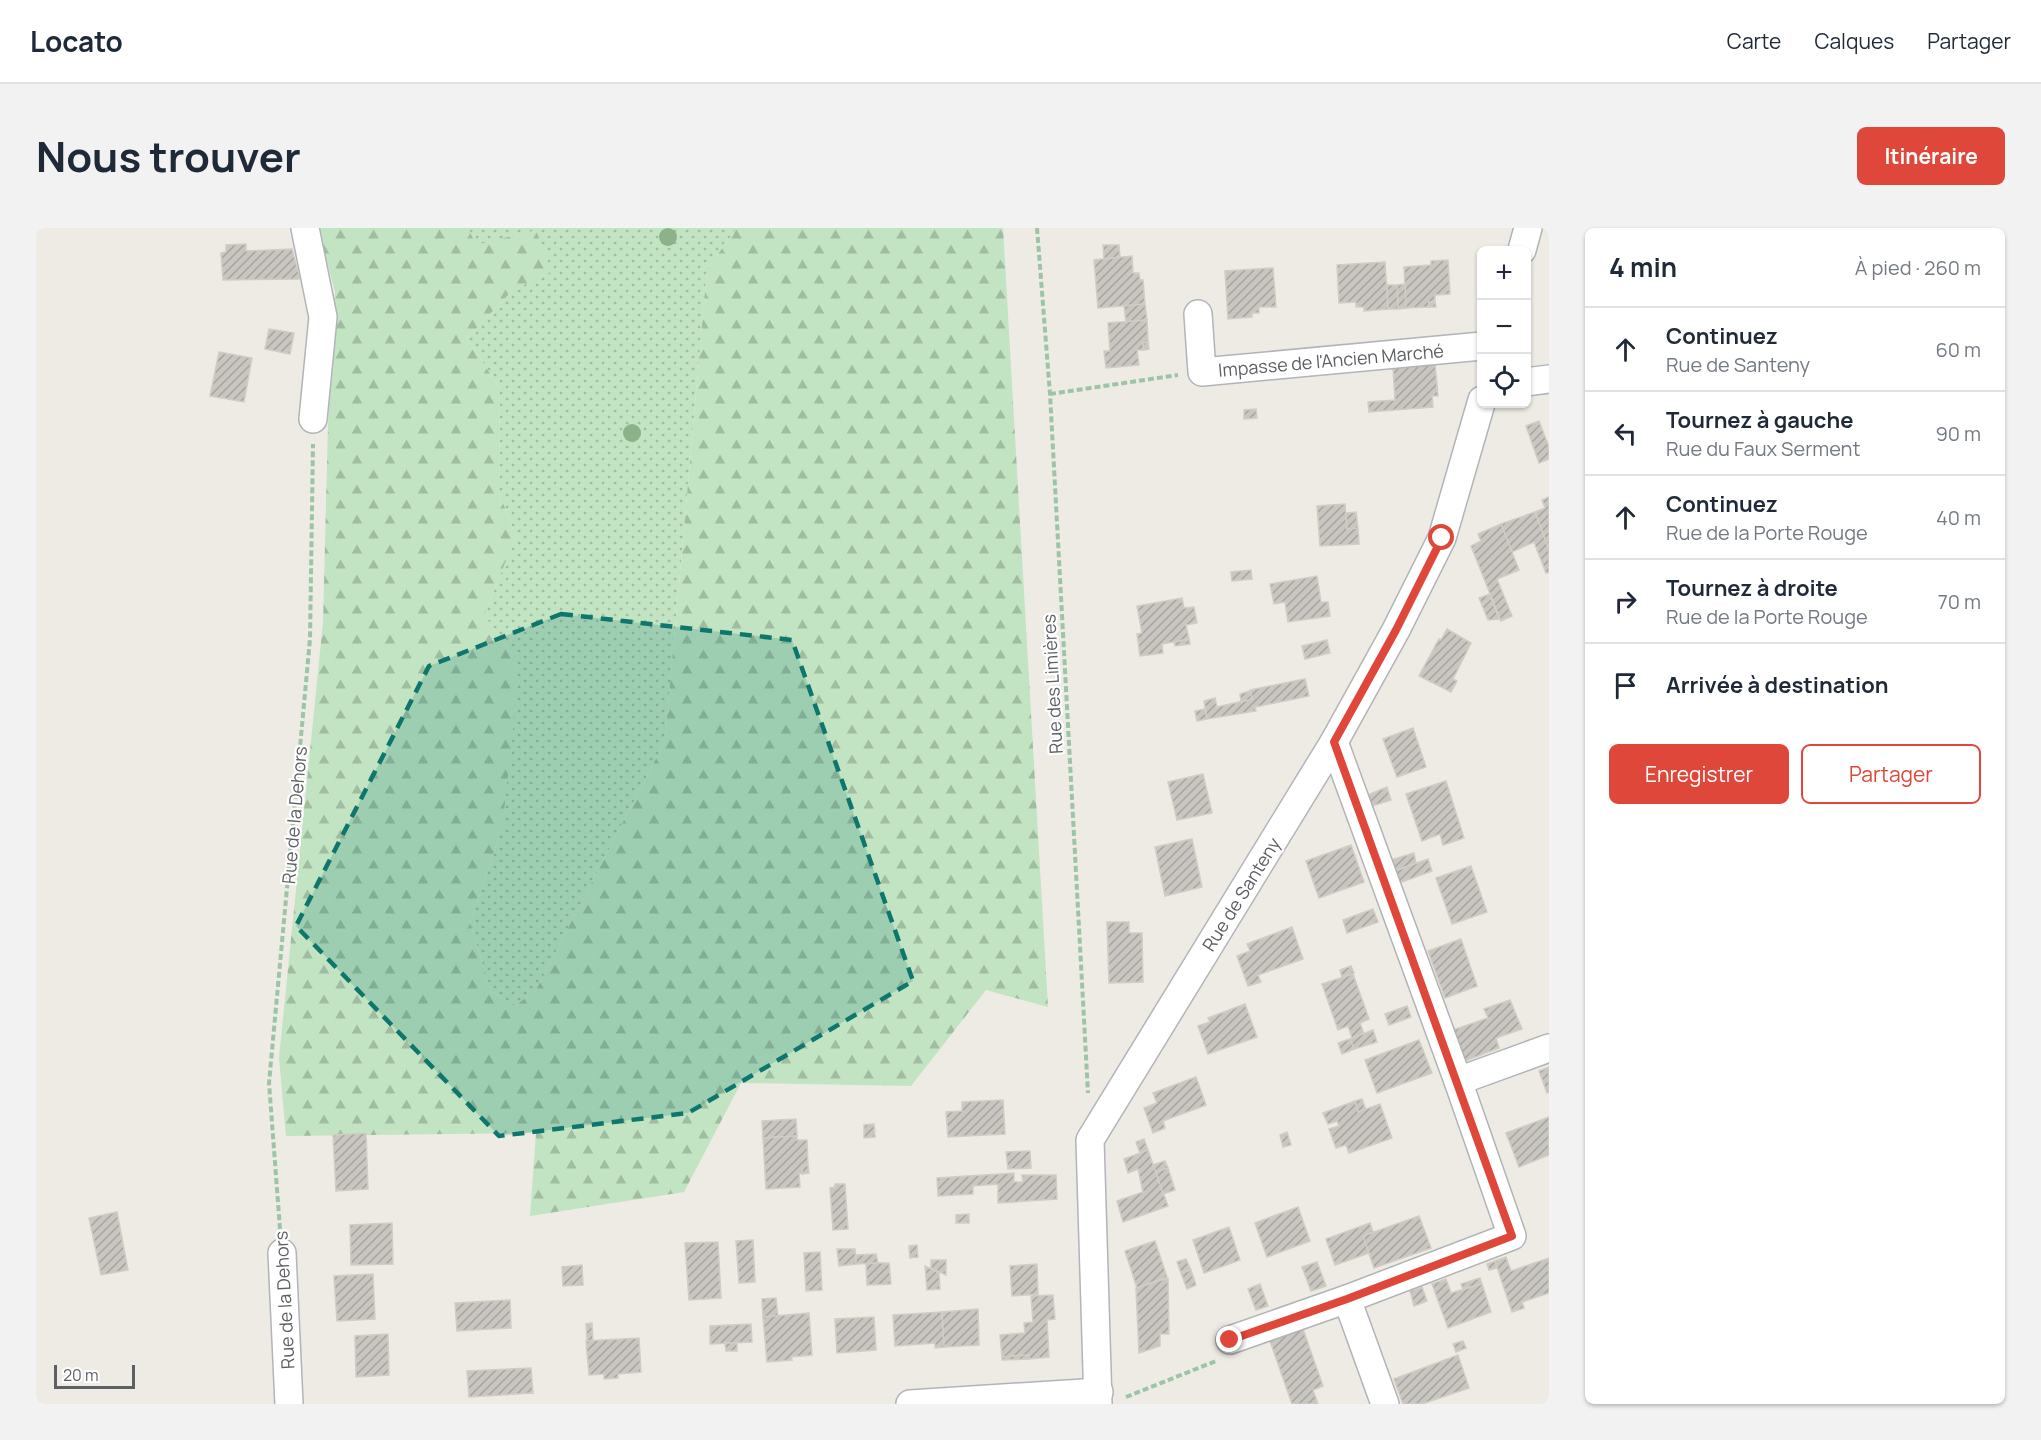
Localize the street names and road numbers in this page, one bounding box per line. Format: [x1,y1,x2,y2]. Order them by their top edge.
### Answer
street label: Impasse de l'Ancien Marché [1217,338,1445,382]
street label: Rue des Limières [1036,613,1068,755]
street label: Rue de la Dehors [276,745,312,885]
street label: Rue de Santeny [1196,832,1286,955]
street label: Rue de la Dehors [268,1230,300,1370]

